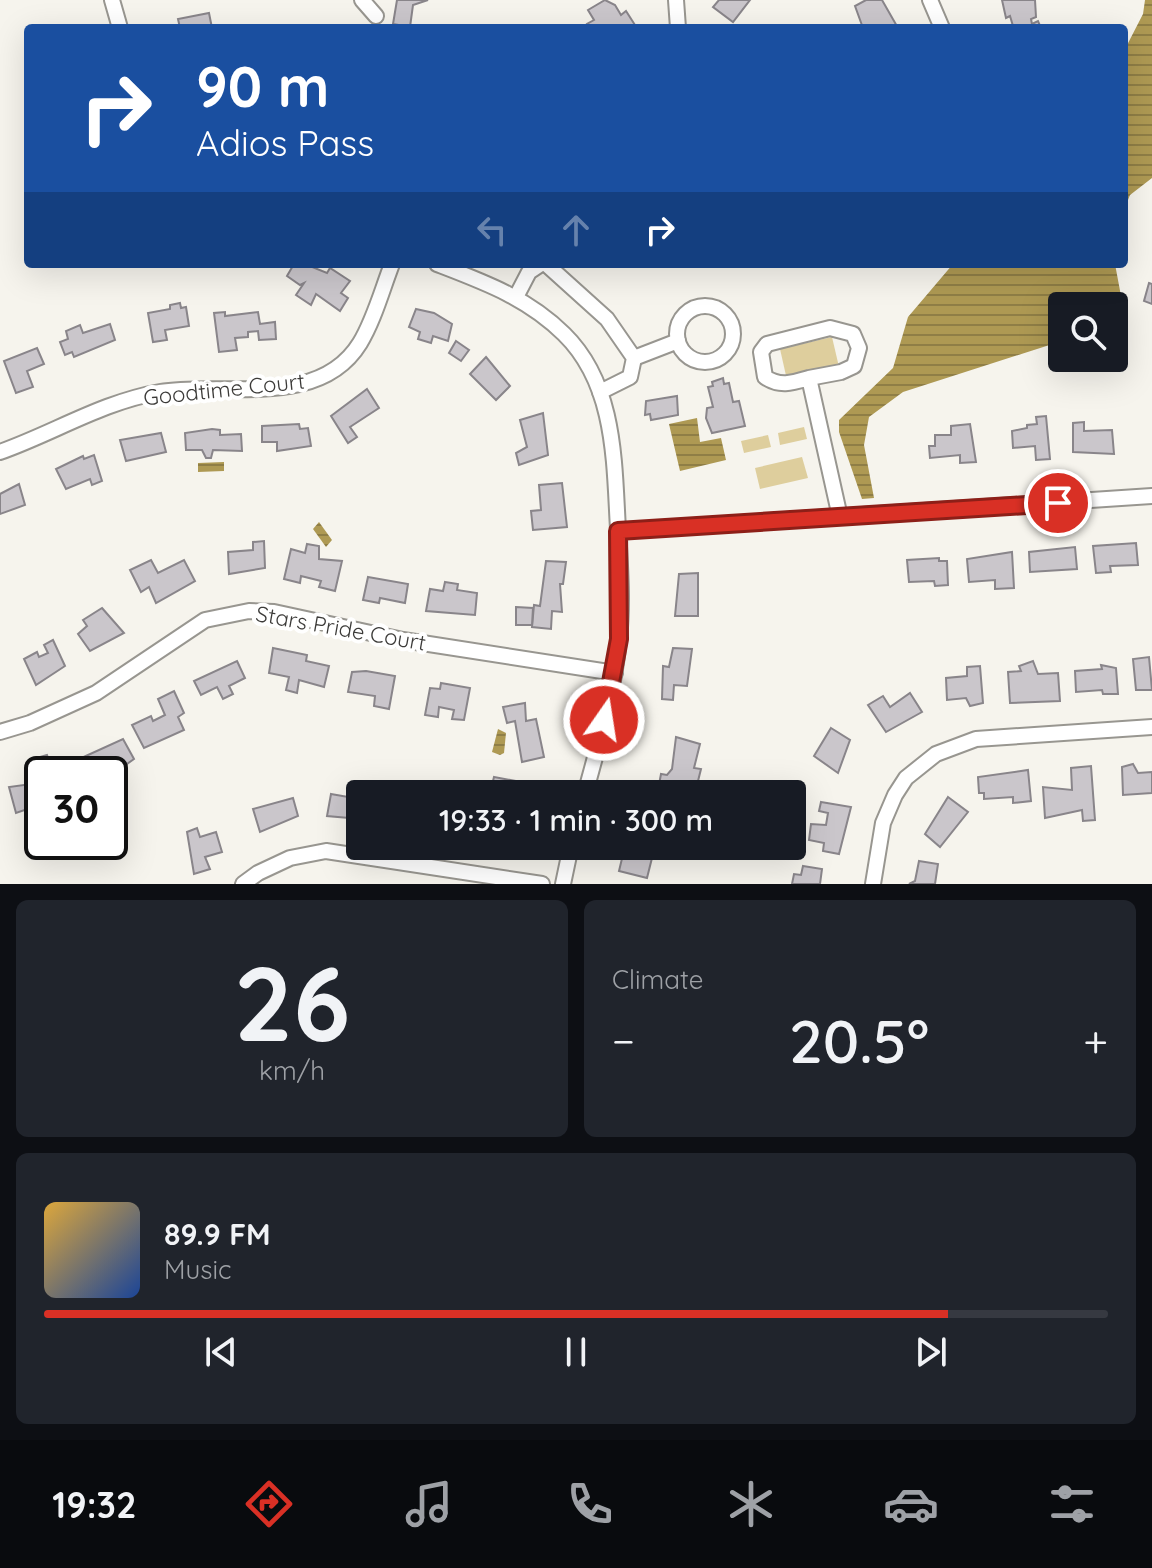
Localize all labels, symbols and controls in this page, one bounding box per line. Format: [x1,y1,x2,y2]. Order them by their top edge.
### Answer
text: 90 m [196,51,330,121]
icon: right [64,56,168,160]
text: Adios Pass [196,120,374,165]
icon: left [470,208,514,252]
icon: ahead [554,208,598,252]
icon: right [638,208,682,252]
map controls [1048,292,1128,372]
button: search [1048,292,1128,372]
street label: Goodtime Court [142,367,306,411]
pin [1024,469,1092,537]
icon: arrive [1036,481,1080,525]
street label: Stars Pride Court [254,599,428,657]
position arrow [562,678,646,762]
speed limit sign: 30 [24,756,128,860]
text: 19:33 · 1 min · 300 m [439,801,713,839]
text: 26 [234,937,350,1067]
text: Climate [612,963,703,996]
text: 20.5° [789,1003,929,1078]
text: − [612,1013,635,1068]
text: + [1083,1013,1108,1068]
text: km/h [259,1054,325,1087]
text: 89.9 FM [164,1215,271,1253]
text: Music [164,1253,232,1286]
icon: previous [199,1330,243,1374]
icon: pause [554,1330,598,1374]
icon: next [909,1330,953,1374]
icon: directions [241,1476,297,1532]
icon: music [401,1476,457,1532]
icon: phone [562,1476,618,1532]
icon: climate [723,1476,779,1532]
icon: car [883,1476,939,1532]
icon: filters [1044,1476,1100,1532]
text: 19:32 [52,1482,136,1527]

